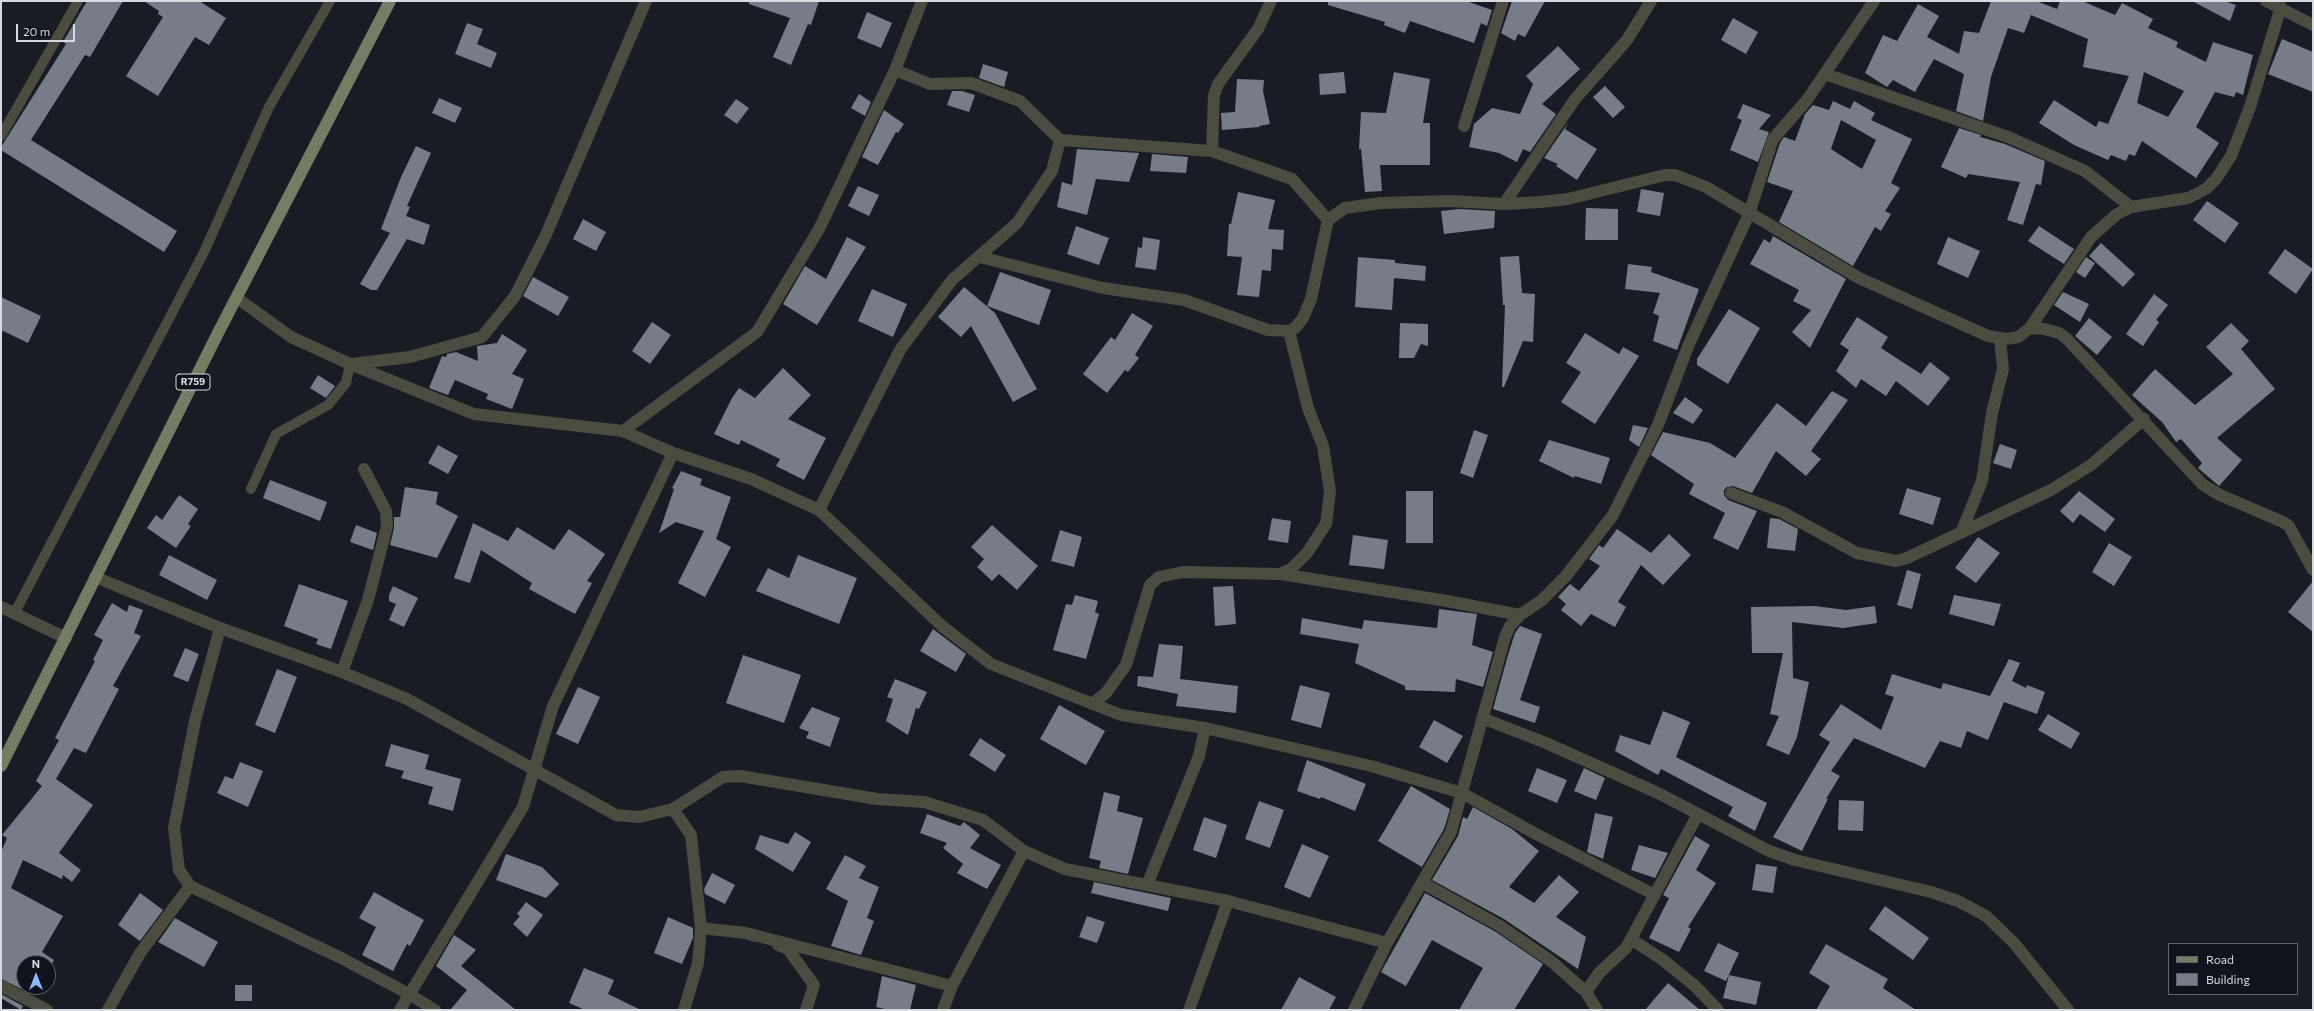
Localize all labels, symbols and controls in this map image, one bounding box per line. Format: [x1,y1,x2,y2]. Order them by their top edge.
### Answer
scale bar [18,16,77,42]
text: 20 m [23,24,50,38]
road number: R759 [176,374,210,390]
legend [2168,943,2298,995]
text: Road [2206,952,2234,966]
north arrow [16,955,56,995]
text: N [32,957,40,970]
text: Building [2206,972,2250,986]

